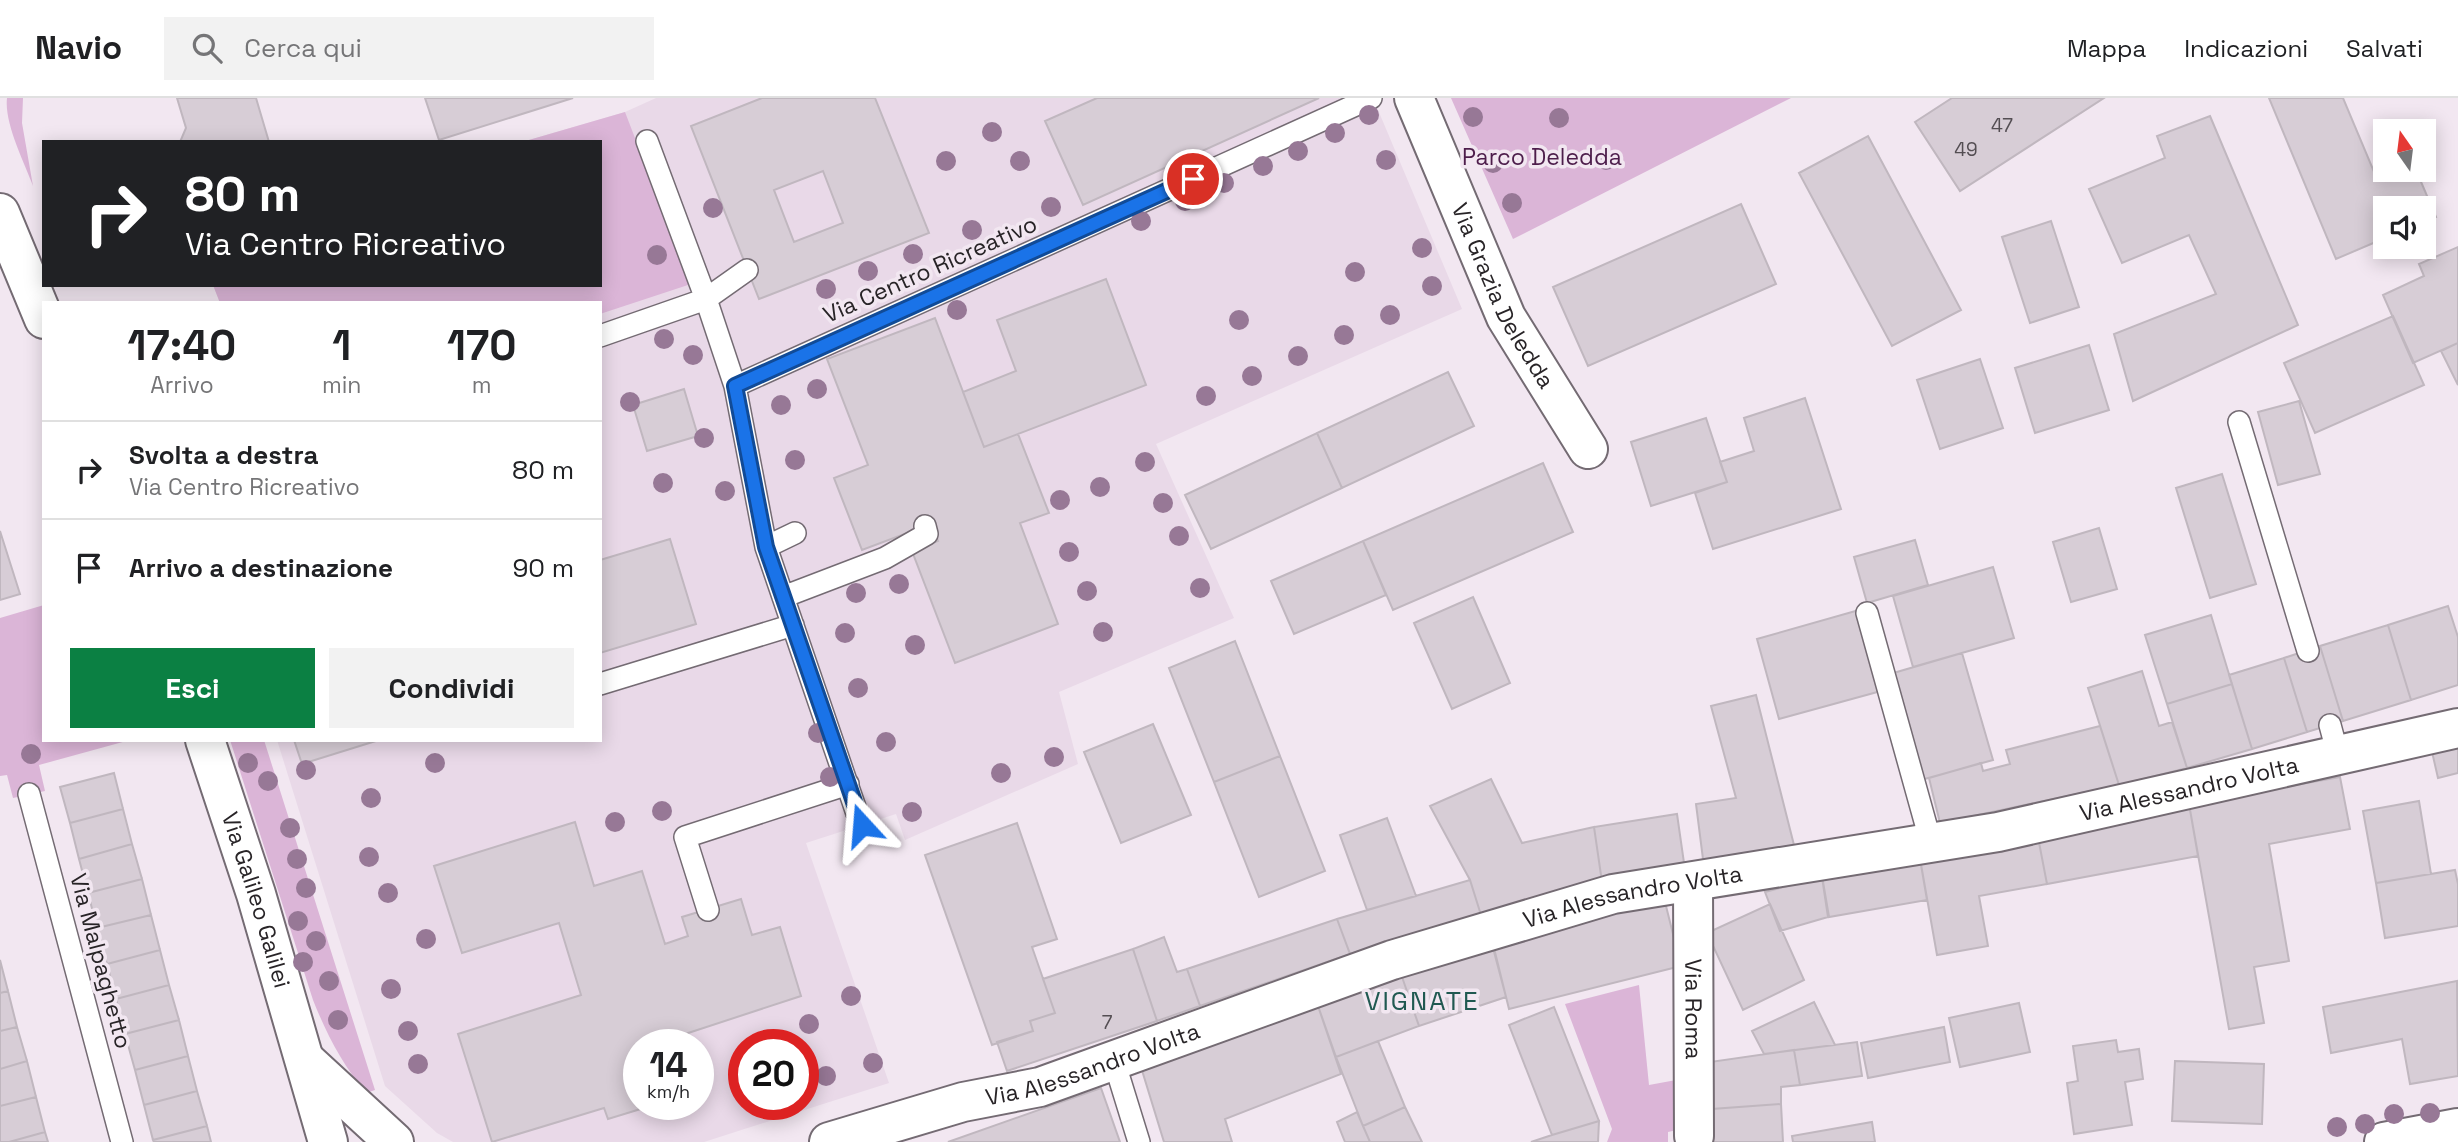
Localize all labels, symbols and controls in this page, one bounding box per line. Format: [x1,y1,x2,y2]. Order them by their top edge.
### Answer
search box [164,17,654,80]
text: Navio [35,27,122,69]
icon: search [188,29,226,67]
text: Cerca qui [244,31,362,65]
text: Mappa [2067,33,2146,64]
text: Indicazioni [2184,33,2308,64]
text: Salvati [2346,33,2423,64]
house number: 47 [1991,113,2013,138]
north arrow [2373,119,2436,182]
map controls [2373,119,2436,259]
house number: 49 [1954,137,1978,162]
park label: Parco Deledda [1462,142,1622,172]
pin [1163,149,1223,209]
icon: arrive [1174,160,1212,198]
text: 80 m [185,163,300,225]
icon: right [70,168,161,259]
button: sound [2373,196,2436,259]
street label: Via Grazia Deledda [1445,198,1562,394]
street label: Via Centro Ricreativo [818,208,1042,330]
text: Via Centro Ricreativo [185,224,506,264]
text: 17:40 [128,319,236,372]
text: 1 [332,319,351,372]
text: 170 [447,319,516,372]
text: Arrivo [150,370,214,400]
text: min [322,370,361,400]
text: m [472,370,492,400]
text: Svolta a destra [129,438,318,472]
icon: right [70,451,108,489]
text: 80 m [512,453,574,487]
text: Via Centro Ricreativo [129,472,360,502]
icon: arrive [70,549,108,587]
text: Arrivo a destinazione [129,551,393,585]
text: 90 m [512,551,574,585]
button: Esci [70,648,315,728]
button: Condividi [329,648,574,728]
street label: Via Alessandro Volta [2077,749,2302,828]
position arrow [825,788,899,862]
street label: Via Galileo Galilei [215,808,297,991]
street label: Via Alessandro Volta [1520,858,1745,935]
street label: Via Malpaghetto [63,870,139,1052]
street label: Via Roma [1678,959,1709,1059]
district label: VIGNATE [1364,984,1480,1018]
house number: 7 [1102,1010,1113,1035]
street label: Via Alessandro Volta [983,1016,1204,1112]
speed limit sign: 20 [728,1029,819,1120]
text: 14 [649,1043,688,1087]
text: km/h [647,1080,690,1103]

